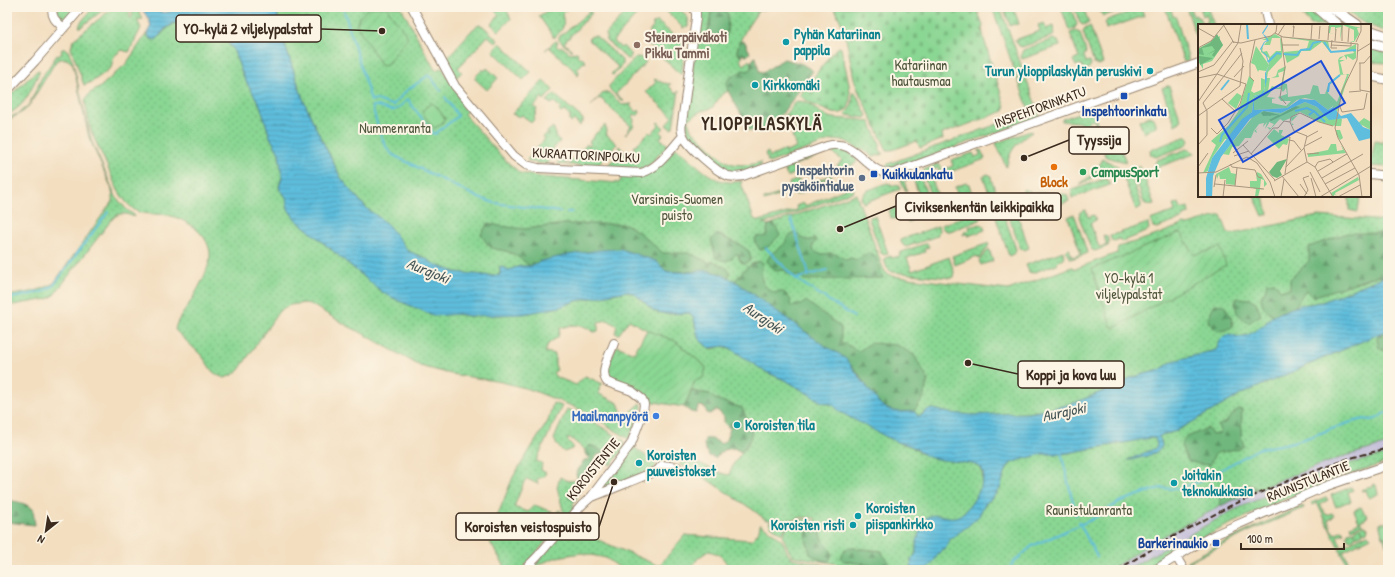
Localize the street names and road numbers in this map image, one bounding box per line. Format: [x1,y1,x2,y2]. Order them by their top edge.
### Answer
street label: INSPEHTORINKATU [991,81,1089,132]
street label: KURAATTORINPOLKU [532,142,641,167]
street label: KOROISTENTIE [562,433,624,504]
street label: RAUNISTULANTIE [1264,455,1352,506]

